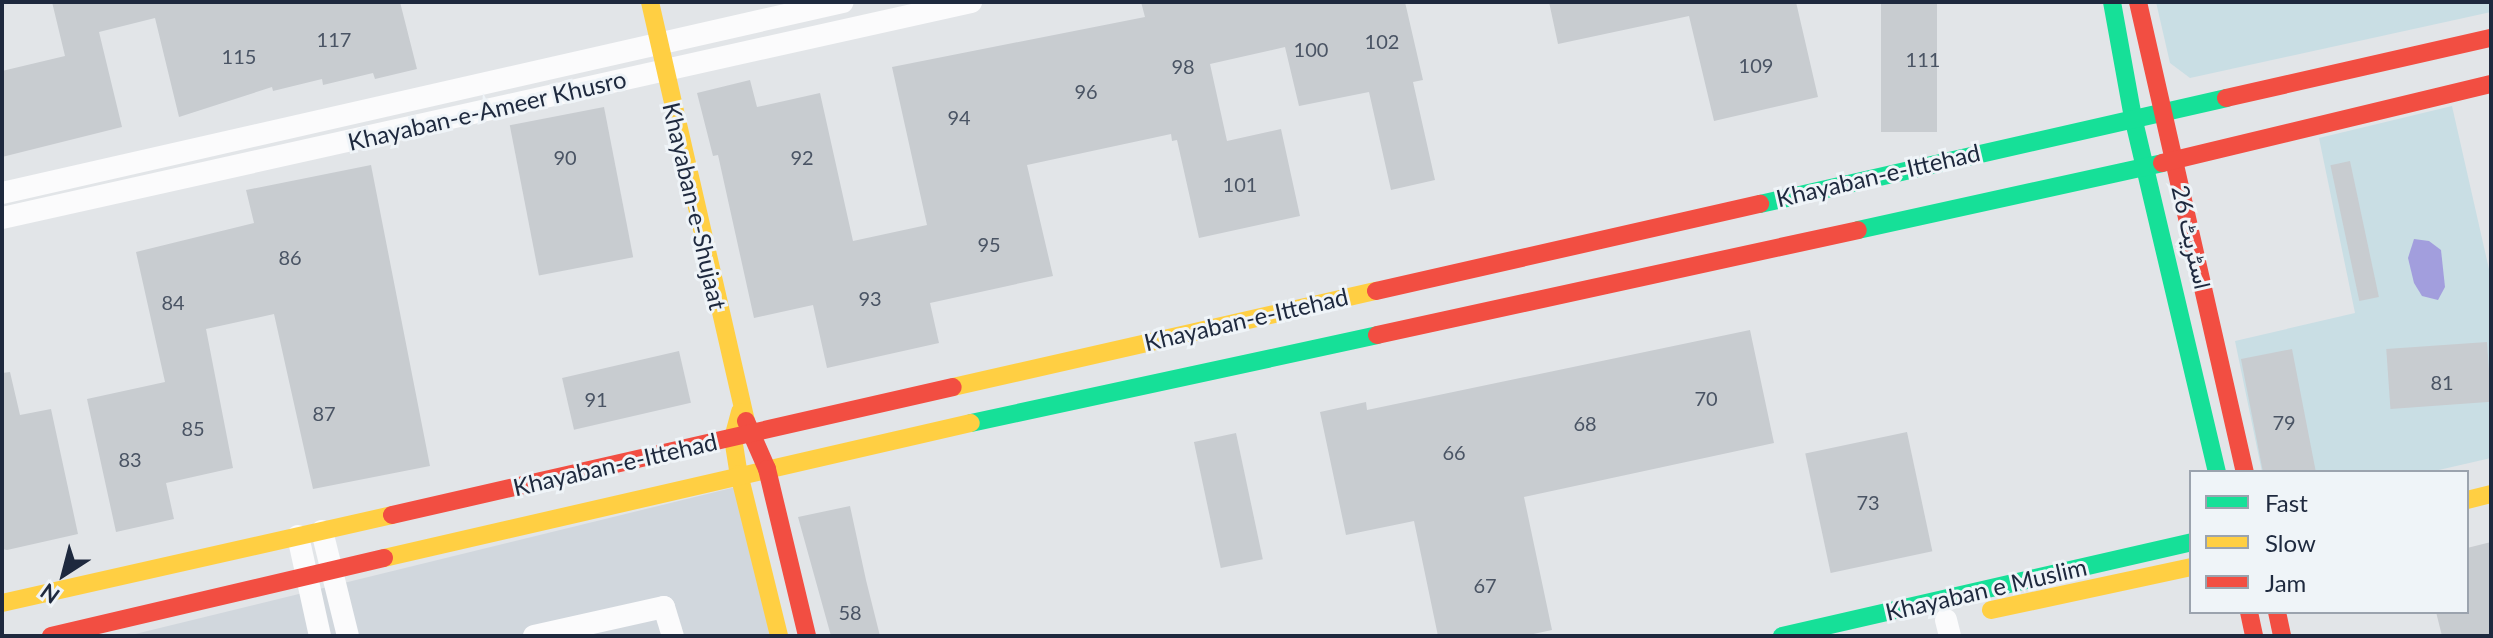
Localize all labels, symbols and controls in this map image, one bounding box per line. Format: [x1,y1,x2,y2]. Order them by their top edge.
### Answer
house number: 117 [317,27,351,51]
house number: 102 [1365,29,1399,53]
house number: 100 [1294,37,1328,61]
house number: 115 [222,44,256,68]
house number: 111 [1906,47,1940,71]
house number: 109 [1739,53,1773,77]
house number: 98 [1171,54,1195,78]
street label: Khayaban-e-Ameer Khusro [345,64,629,156]
house number: 96 [1074,79,1098,103]
street label: Khayaban-e-Shujaat [657,100,733,312]
house number: 94 [947,105,971,129]
street label: Khayaban-e-Ittehad [1773,138,1983,212]
house number: 90 [553,145,577,169]
house number: 92 [790,145,814,169]
house number: 101 [1223,172,1257,196]
street label: اسٹریٹ 26 [2166,182,2218,292]
house number: 95 [977,232,1001,256]
house number: 86 [278,245,302,269]
street label: Khayaban-e-Ittehad [1141,282,1351,356]
house number: 93 [858,286,882,310]
house number: 84 [161,290,185,314]
house number: 81 [2430,370,2454,394]
house number: 70 [1694,386,1718,410]
house number: 91 [584,387,608,411]
house number: 87 [312,401,336,425]
house number: 79 [2272,410,2296,434]
house number: 68 [1573,411,1597,435]
house number: 85 [181,416,205,440]
street label: Khayaban-e-Ittehad [510,427,720,501]
house number: 66 [1442,440,1466,464]
house number: 83 [118,447,142,471]
legend [2189,470,2469,614]
text: Fast [2265,488,2308,517]
house number: 73 [1856,490,1880,514]
text: Slow [2265,528,2316,557]
north arrow [24,534,104,614]
street label: Khayaban e Muslim [1883,552,2089,626]
text: Jam [2265,568,2306,597]
house number: 67 [1473,573,1497,597]
text: N [35,578,64,610]
house number: 58 [838,600,862,624]

